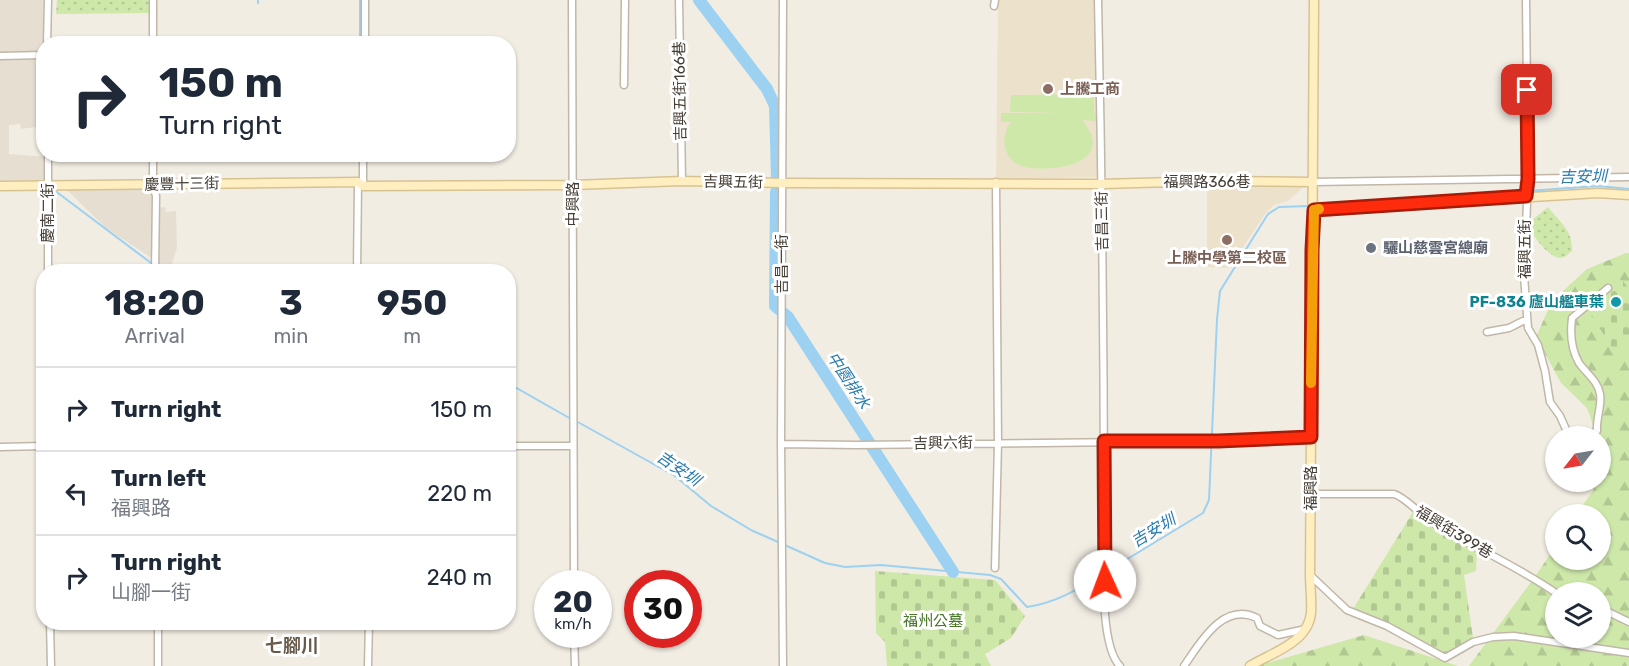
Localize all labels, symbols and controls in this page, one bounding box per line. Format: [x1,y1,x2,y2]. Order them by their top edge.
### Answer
street label: 吉興五街166巷 [670,41,690,141]
text: 150 m [159,58,283,108]
icon: right [60,60,138,138]
pin [1501,64,1552,115]
icon: arrive [1510,73,1543,106]
place label: 上騰工商 [1060,80,1120,98]
marker: 上騰工商 [1041,82,1055,96]
text: Turn right [159,109,282,141]
water label: 吉安圳 [1559,167,1609,186]
street label: 吉興五街 [703,172,763,192]
street label: 福興路366巷 [1163,173,1251,191]
street label: 慶豐十三街 [144,174,220,194]
street label: 中興路 [564,181,582,227]
street label: 慶南二街 [39,183,57,243]
street label: 吉昌三街 [1092,191,1112,251]
street label: 福興五街 [1516,219,1534,279]
marker: 上騰中學第二校區 [1220,233,1234,247]
street label: 吉昌一街 [773,234,791,294]
place label: 驪山慈雲宮總廟 [1383,239,1488,257]
marker: 驪山慈雲宮總廟 [1364,241,1378,255]
place label: 上騰中學第二校區 [1167,249,1287,267]
text: 18:20 [104,281,205,324]
text: 3 [279,281,303,324]
text: 950 [377,281,448,324]
place label: PF-836 廬山艦車葉 [1470,293,1604,311]
marker: PF-836 廬山艦車葉 [1609,295,1623,309]
text: Arrival [125,324,185,348]
text: min [274,324,308,348]
text: m [403,324,421,348]
water label: 中園排水 [823,348,875,413]
icon: right [60,393,93,426]
text: Turn right [111,396,221,423]
text: 150 m [431,396,492,423]
north arrow [1545,426,1611,492]
map controls [1545,426,1611,648]
street label: 吉興六街 [913,433,973,453]
water label: 吉安圳 [654,447,706,491]
text: Turn left [111,465,206,492]
street label: 福興路 [1302,465,1320,511]
icon: left [60,477,93,510]
text: 220 m [427,480,492,507]
text: 福興路 [111,496,171,520]
street label: 福興街399巷 [1412,502,1496,562]
button: search [1545,504,1611,570]
water label: 吉安圳 [1128,509,1180,551]
text: Turn right [111,549,221,576]
position arrow [1073,549,1137,613]
icon: right [60,561,93,594]
text: 240 m [427,564,492,591]
speed limit sign: 30 [624,570,702,648]
text: 山腳一街 [111,580,191,604]
button: layers [1545,582,1611,648]
text: 20 [553,584,593,620]
park label: 福州公墓 [903,612,963,630]
text: km/h [554,615,592,633]
district label: 七腳川 [265,635,319,657]

